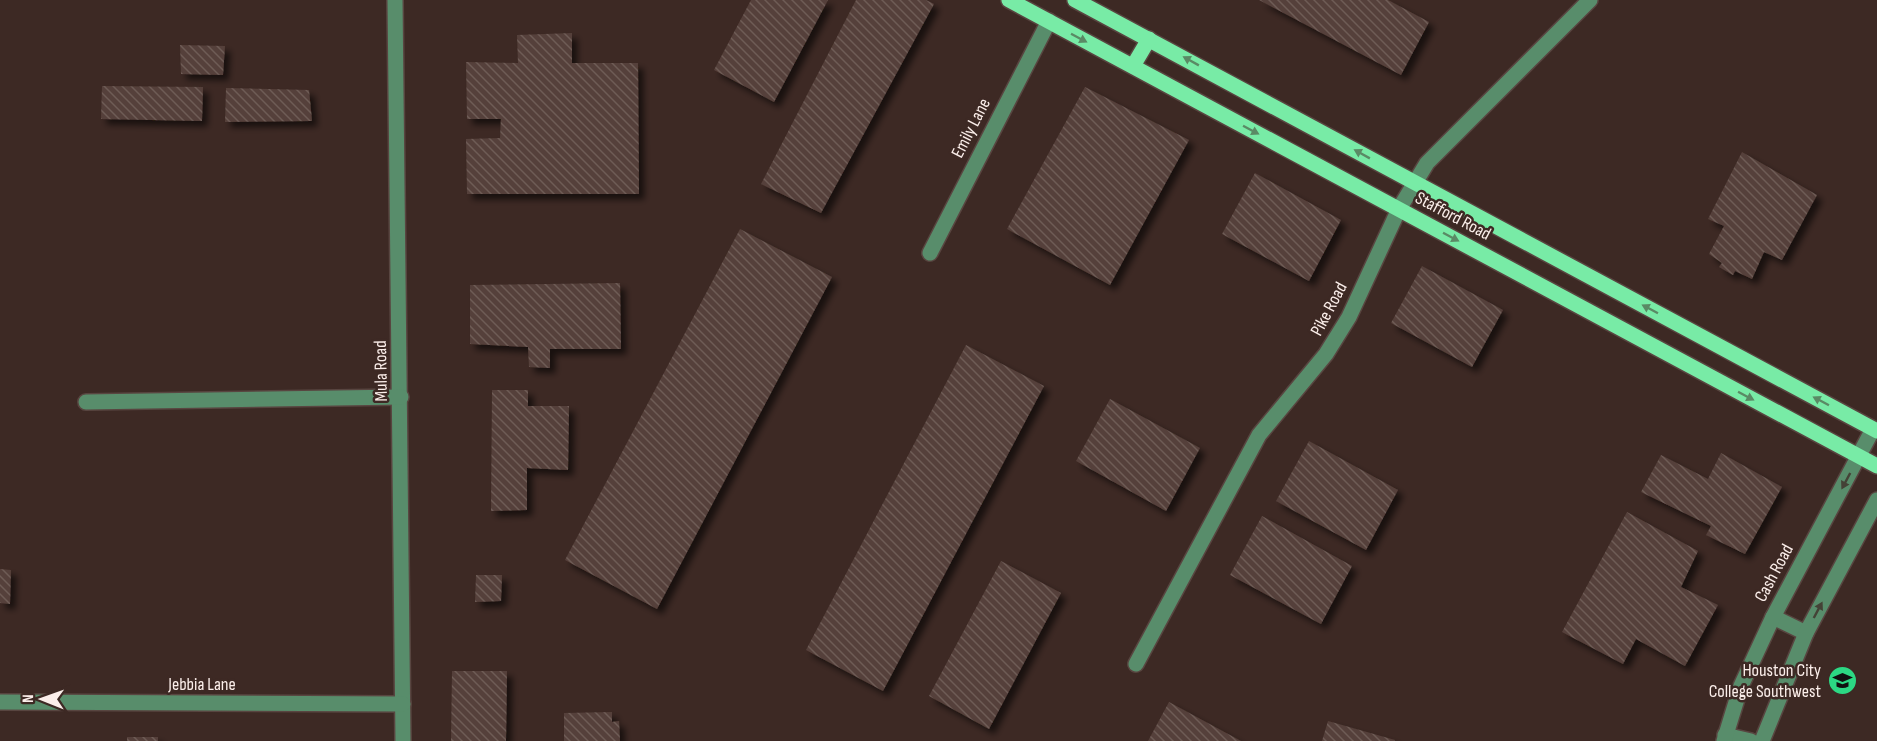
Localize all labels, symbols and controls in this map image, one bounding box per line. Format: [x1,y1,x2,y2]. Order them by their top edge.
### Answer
one-way arrow [1071,33,1088,43]
one-way arrow [1182,56,1199,66]
street label: Emily Lane [947,95,995,161]
one-way arrow [1243,125,1260,135]
one-way arrow [1353,149,1370,159]
street label: Stafford Road [1412,187,1494,245]
one-way arrow [1443,232,1460,242]
street label: Pike Road [1306,279,1352,339]
one-way arrow [1641,304,1658,314]
street label: Mula Road [370,340,392,402]
one-way arrow [1737,391,1754,401]
one-way arrow [1813,396,1830,406]
one-way arrow [1841,473,1851,490]
street label: Cash Road [1750,541,1798,605]
one-way arrow [1813,601,1823,618]
place label: Houston City College Southwest [1709,660,1821,702]
school or university icon: Houston City College Southwest [1826,664,1858,696]
north arrow [12,669,72,729]
street label: Jebbia Lane [167,674,236,695]
text: N [19,694,38,703]

